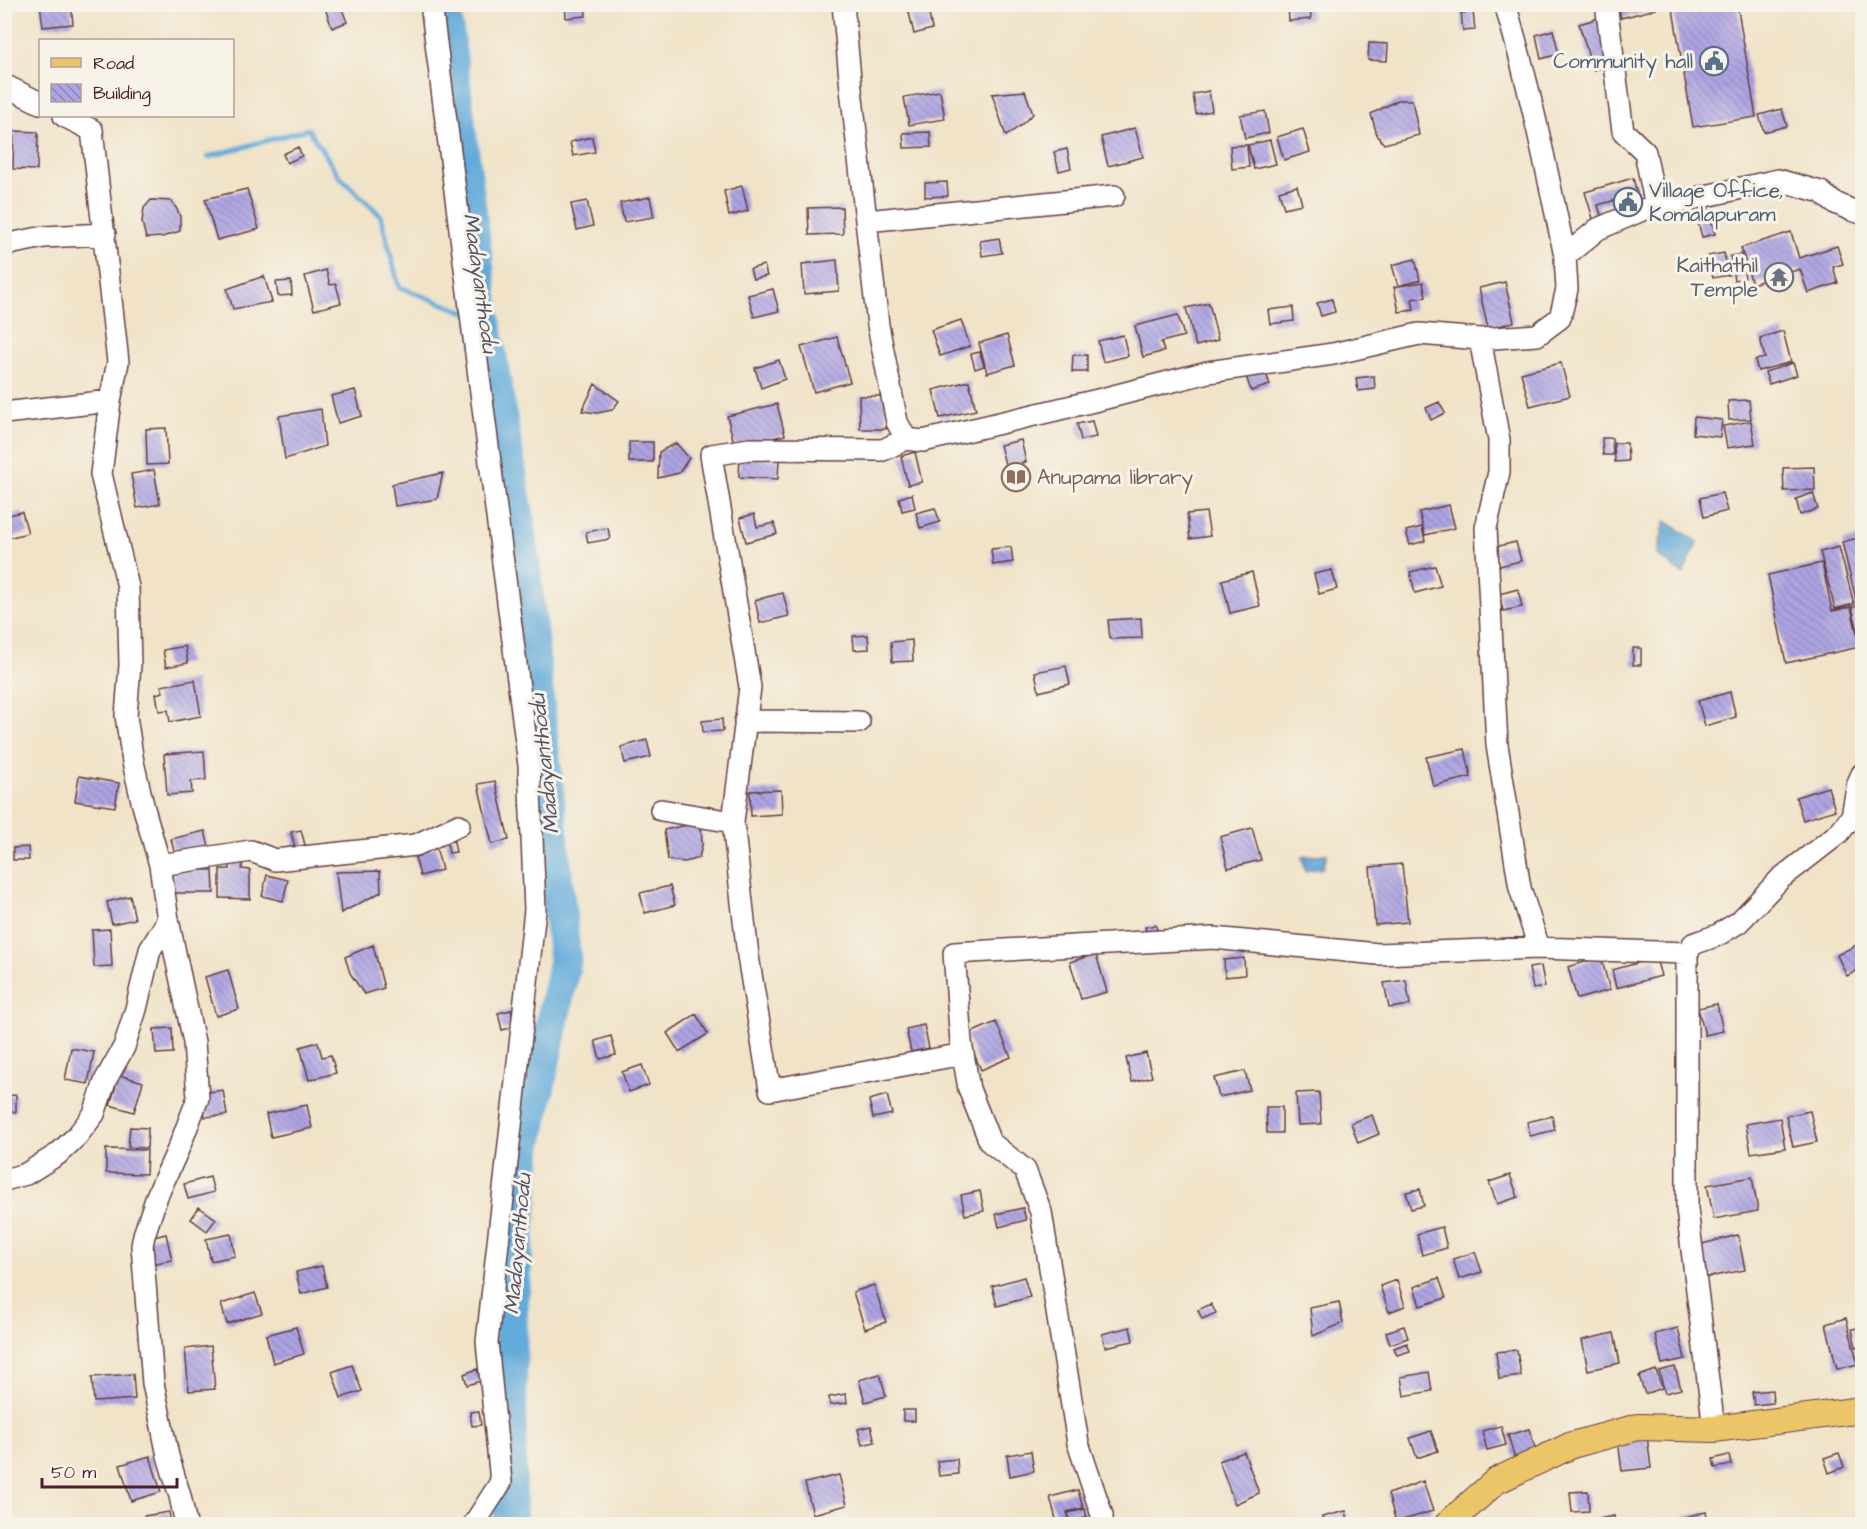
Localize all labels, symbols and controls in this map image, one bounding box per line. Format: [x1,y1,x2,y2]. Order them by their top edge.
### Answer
legend [39,39,234,117]
public building icon: Community hall [1698,45,1730,77]
place label: Community hall [1553,47,1693,78]
text: Road [93,51,134,76]
text: Building [93,81,151,107]
place label: Village Office, Komalapuram [1649,176,1784,230]
public building icon: Village Office, Komalapuram [1612,186,1644,218]
water label: Madayanthodu [454,211,505,357]
place label: Kaithathil Temple [1676,251,1758,305]
temple icon: Kaithathil Temple [1763,261,1795,293]
library icon: Anupama library [1000,461,1032,493]
place label: Anupama library [1037,463,1194,494]
water label: Madayanthodu [522,690,569,836]
water label: Madayanthodu [496,1171,541,1316]
scale bar [42,1451,177,1489]
text: 50 m [51,1460,96,1485]

